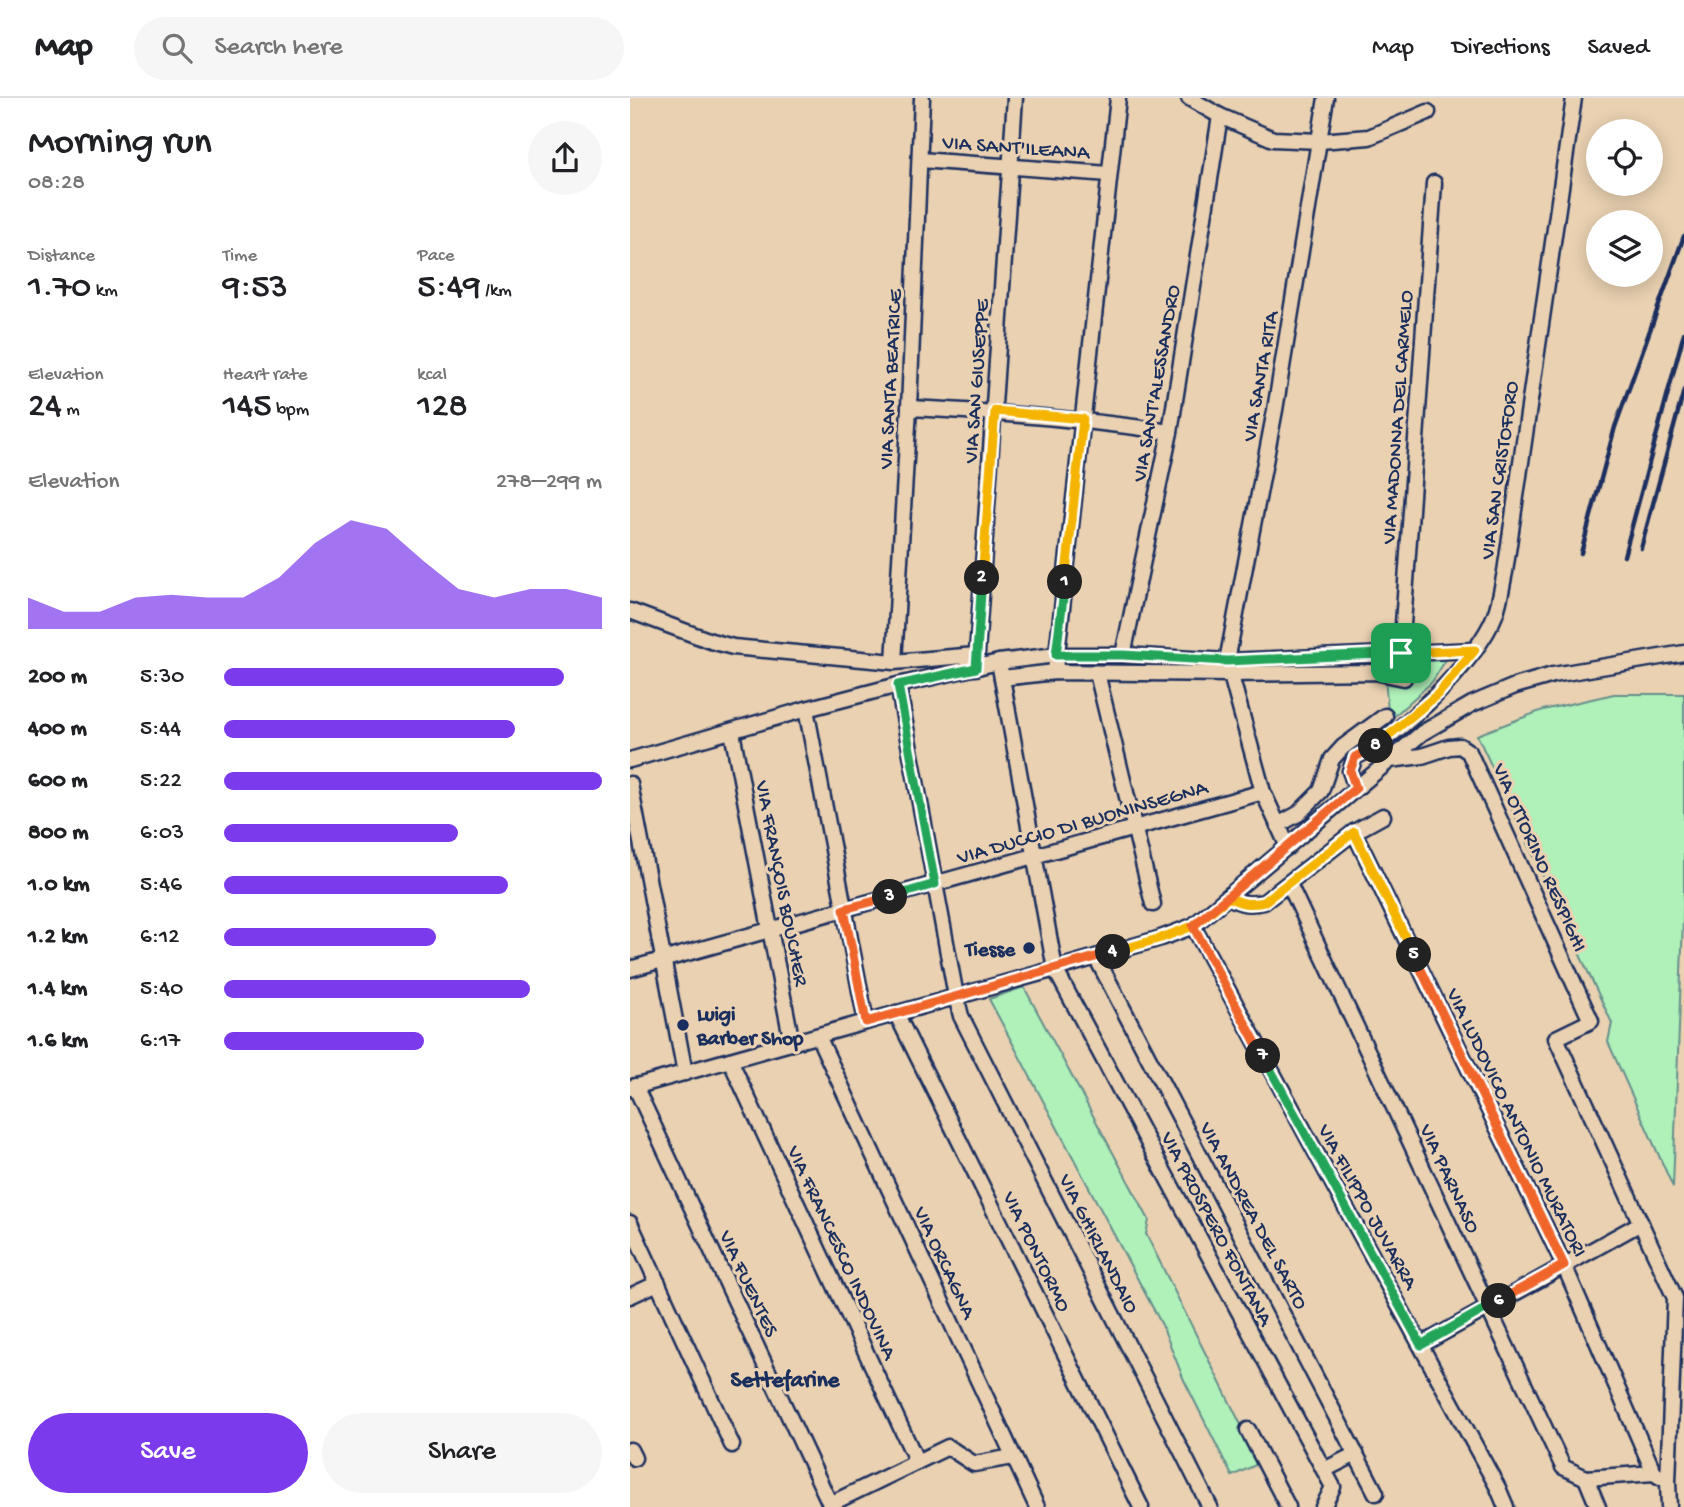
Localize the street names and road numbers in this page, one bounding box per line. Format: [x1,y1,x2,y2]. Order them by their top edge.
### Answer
street label: VIA SANT'ILEANA [940,132,1092,167]
street label: VIA SANT'ALESSANDRO [1129,283,1188,485]
street label: VIA SANTA BEATRICE [875,288,910,471]
street label: VIA MADONNA DEL CARMELO [1378,289,1421,546]
street label: VIA SAN GIUSEPPE [960,297,997,465]
street label: VIA SANTA RITA [1239,308,1286,445]
street label: VIA SAN CRISTOFORO [1476,379,1526,562]
street label: VIA OTTORINO RESPIGHI [1485,759,1591,957]
street label: VIA DUCCIO DI BUONINSEGNA [954,776,1213,872]
street label: VIA FRANÇOIS BOUCHER [747,778,812,989]
street label: VIA LUDOVICO ANTONIO MURATORI [1438,984,1591,1262]
street label: VIA ANDREA DEL SARTO [1191,1118,1312,1315]
street label: VIA FILIPPO JUVARRA [1310,1120,1423,1296]
street label: VIA PARNASO [1411,1120,1484,1238]
street label: VIA PROSPERO FONTANA [1153,1128,1277,1332]
street label: VIA FRANCESCO INDOVINA [779,1142,901,1366]
street label: VIA GHIRLANDAIO [1051,1170,1143,1319]
street label: VIA PONTORMO [994,1187,1075,1317]
street label: VIA ORCAGNA [906,1203,980,1325]
street label: VIA FUENTES [711,1226,782,1342]

